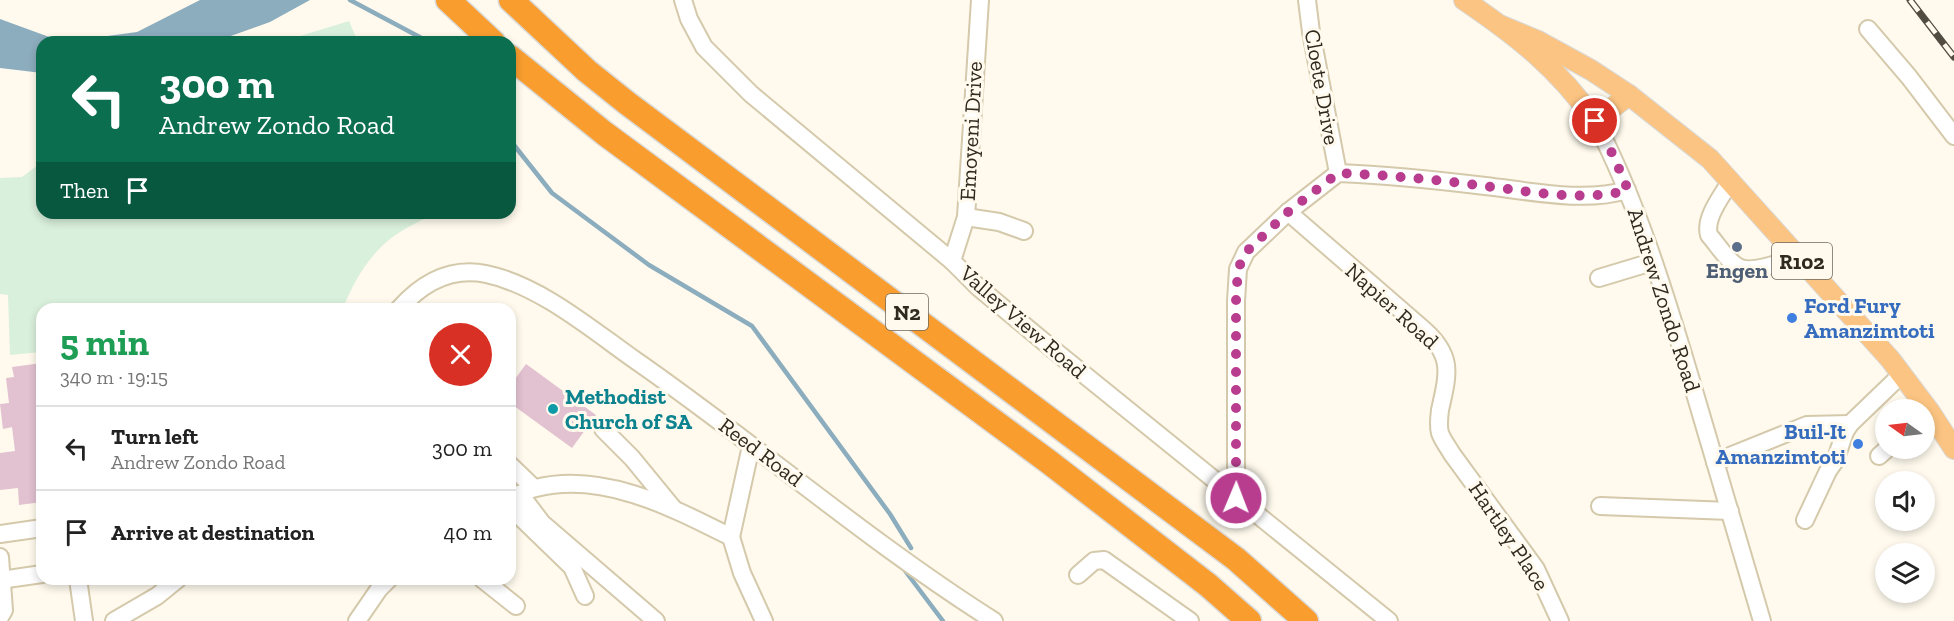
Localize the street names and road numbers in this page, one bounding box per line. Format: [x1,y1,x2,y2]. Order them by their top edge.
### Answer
street label: Cloete Drive [1299,27,1345,147]
street label: Emoyeni Drive [954,61,988,201]
street label: Andrew Zondo Road [1622,205,1706,395]
road number: R102 [1772,243,1832,279]
street label: Napier Road [1340,257,1444,355]
street label: Valley View Road [953,259,1092,384]
road number: N2 [886,294,928,330]
street label: Reed Road [714,412,808,492]
street label: Hartley Place [1463,476,1555,596]

